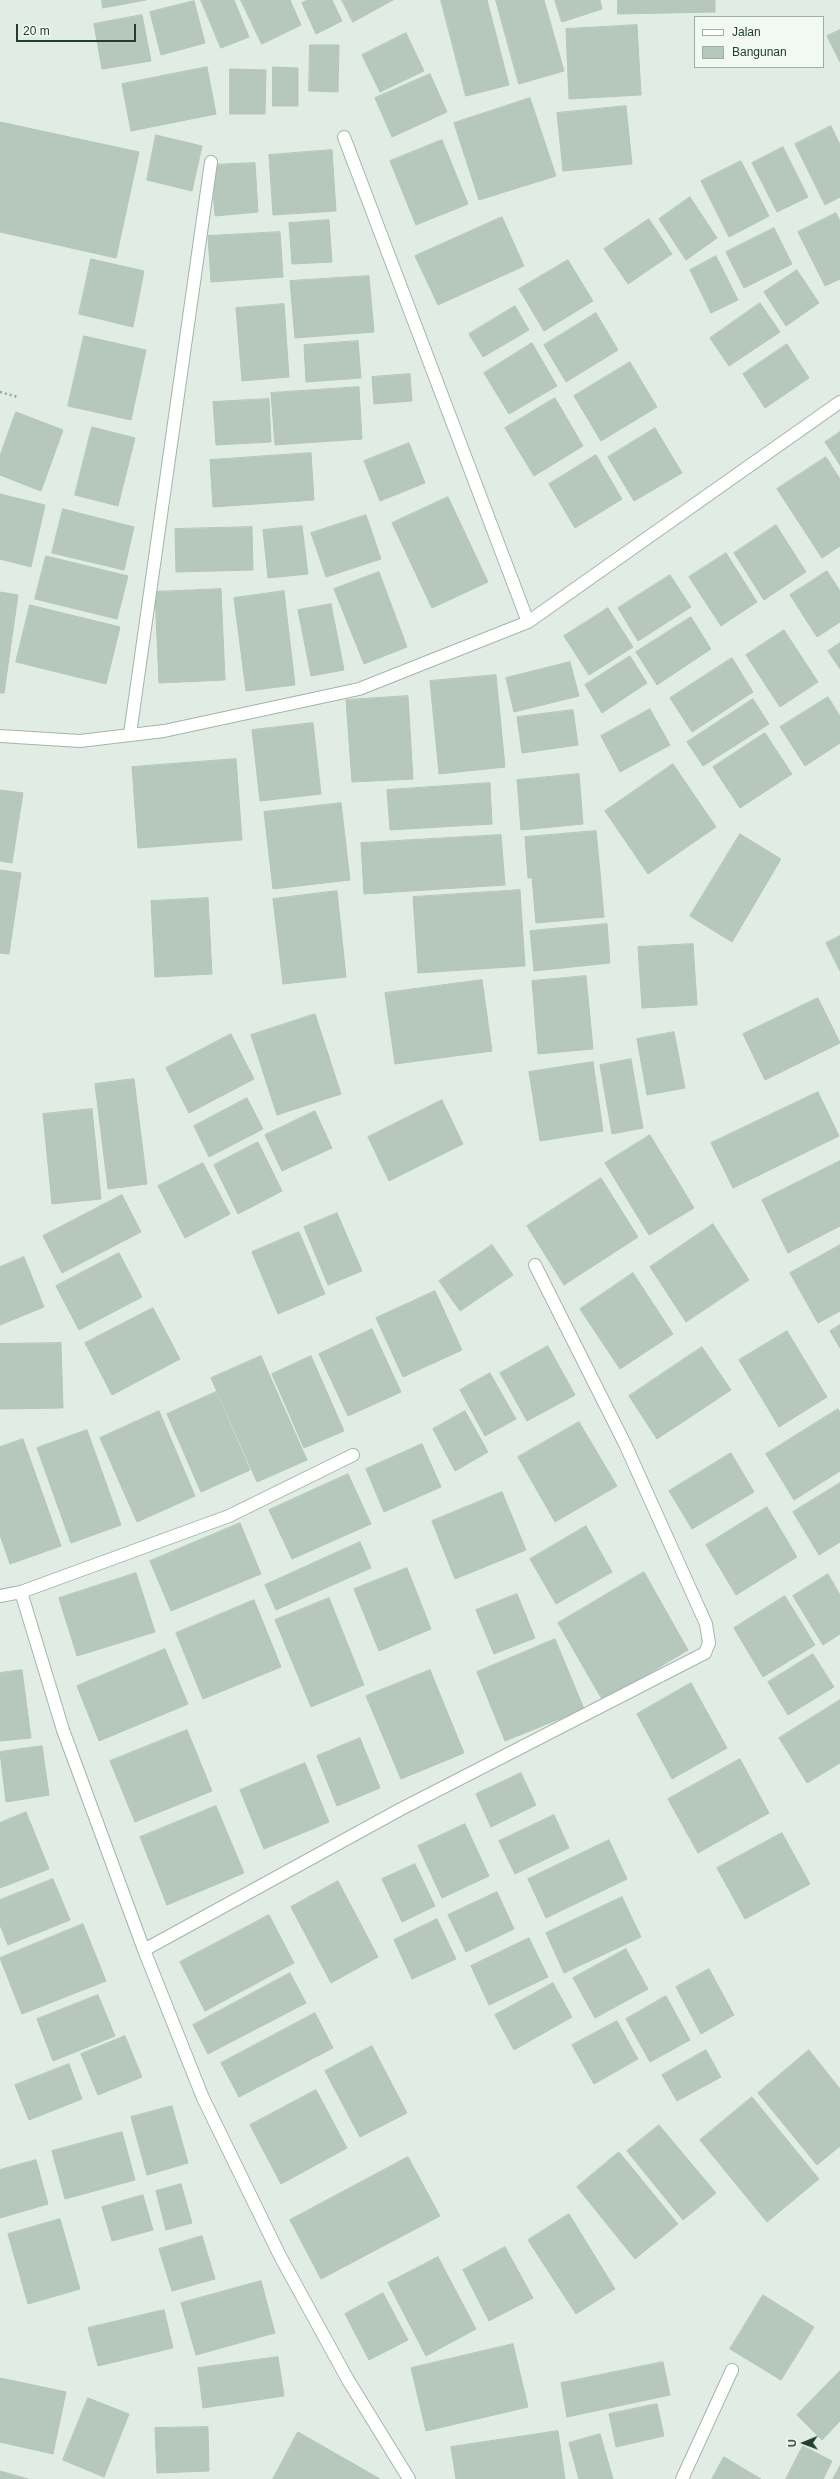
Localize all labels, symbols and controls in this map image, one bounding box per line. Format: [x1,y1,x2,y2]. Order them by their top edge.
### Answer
scale bar [18,16,138,42]
legend [694,16,824,68]
text: 20 m [23,24,50,38]
text: Jalan [732,25,761,39]
text: Bangunan [732,45,787,59]
north arrow [784,2423,824,2463]
text: U [786,2439,798,2447]

